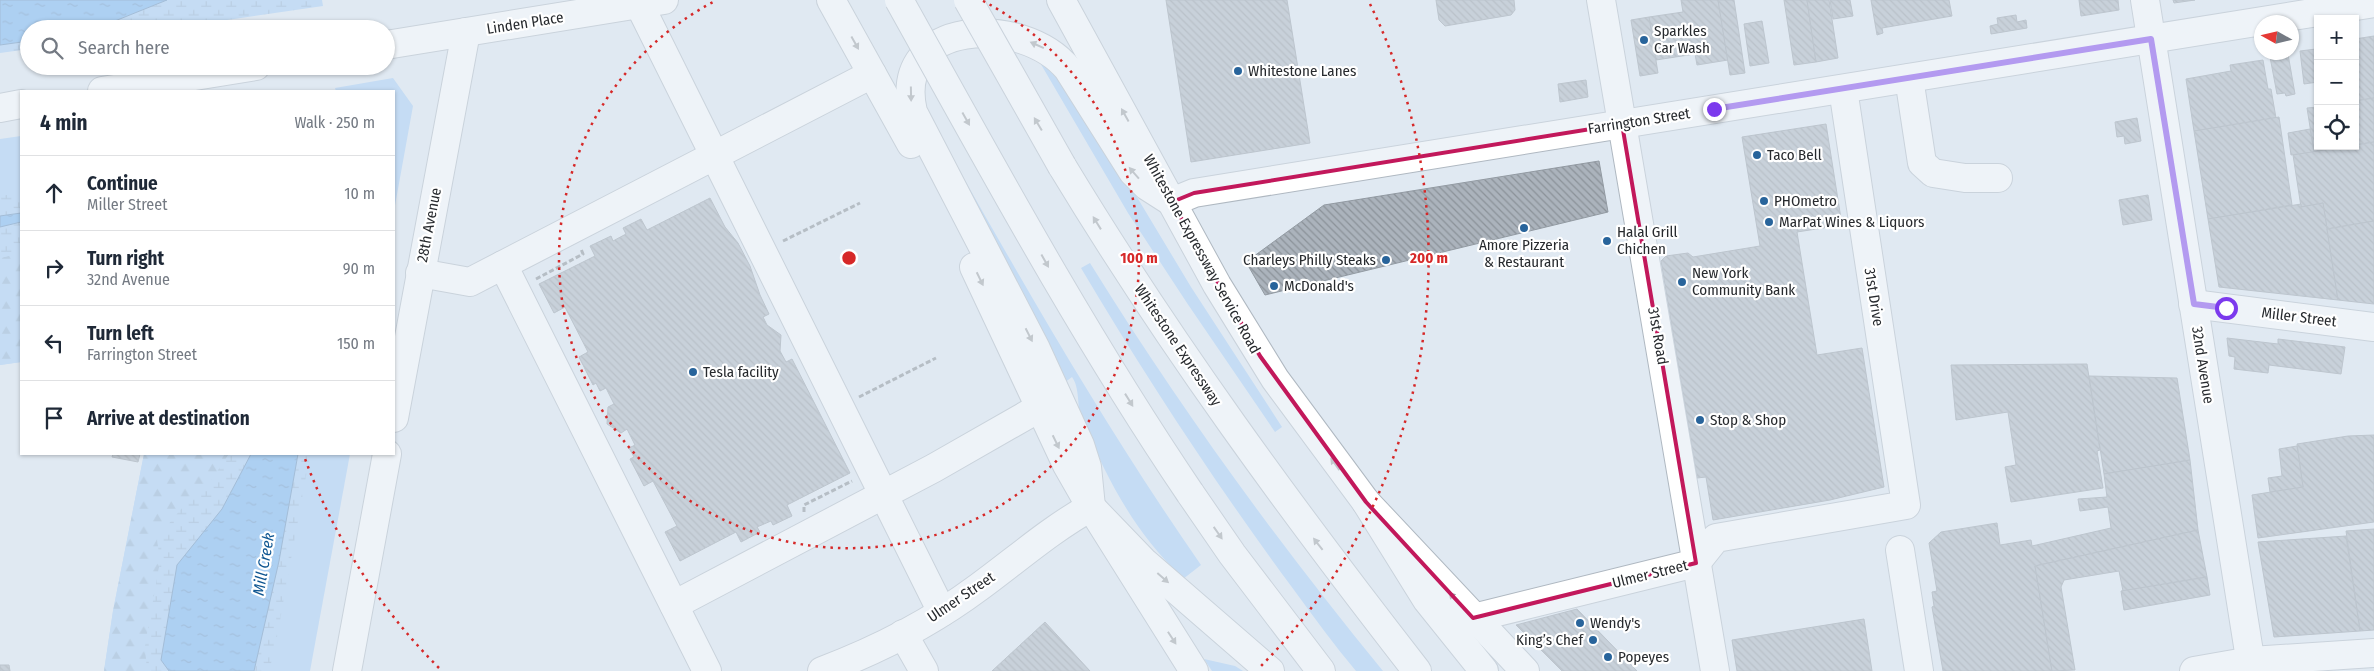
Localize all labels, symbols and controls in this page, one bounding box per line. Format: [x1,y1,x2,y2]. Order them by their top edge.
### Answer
street label: Linden Place [485,8,565,38]
north arrow [2254,15,2299,60]
map controls [2314,15,2359,150]
button: + [2314,15,2359,60]
search box [20,20,395,75]
place label: Sparkles Car Wash [1654,22,1710,57]
icon: search [38,34,66,62]
marker: Sparkles Car Wash [1638,34,1650,46]
text: Search here [78,36,170,59]
one-way arrow [850,36,859,49]
one-way arrow [1030,41,1044,49]
button: − [2314,60,2359,105]
place label: Whitestone Lanes [1248,62,1356,80]
marker: Whitestone Lanes [1232,65,1244,77]
one-way arrow [907,86,915,102]
route end [1703,98,1726,121]
street label: Farrington Street [1587,104,1691,138]
button: locate [2314,105,2359,150]
one-way arrow [1120,109,1129,122]
text: 4 min [40,110,88,136]
one-way arrow [961,112,970,125]
text: Walk · 250 m [294,113,375,132]
one-way arrow [1034,116,1042,131]
place label: Taco Bell [1767,146,1822,164]
marker: Taco Bell [1751,149,1763,161]
street label: Whitestone Expressway Service Road [1140,151,1264,357]
one-way arrow [1128,166,1139,179]
text: Continue [87,172,158,195]
icon: ahead [40,179,68,207]
text: 10 m [344,184,375,203]
street label: 28th Avenue [413,186,445,264]
place label: PHOmetro [1774,192,1837,210]
text: Miller Street [87,195,167,214]
marker: PHOmetro [1758,195,1770,207]
place label: MarPat Wines & Liquors [1779,213,1925,231]
one-way arrow [1093,216,1102,229]
marker: MarPat Wines & Liquors [1763,216,1775,228]
marker: Amore Pizzeria & Restaurant [1518,222,1530,234]
place label: Halal Grill Chichen [1617,223,1677,258]
marker: Halal Grill Chichen [1601,235,1613,247]
place label: Amore Pizzeria & Restaurant [1479,236,1569,271]
text: Turn right [87,247,164,270]
centre of rings [840,249,858,267]
text: 100 m [1120,249,1158,267]
text: 200 m [1409,249,1448,267]
place label: Charleys Philly Steaks [1243,251,1376,269]
one-way arrow [1041,253,1049,268]
icon: right [40,254,68,282]
marker: Charleys Philly Steaks [1380,254,1392,266]
text: 90 m [343,259,375,278]
place label: New York Community Bank [1692,264,1795,299]
street label: 31st Drive [1861,267,1887,327]
text: 32nd Avenue [87,270,170,289]
one-way arrow [976,272,984,286]
marker: New York Community Bank [1676,276,1688,288]
place label: McDonald's [1284,277,1354,295]
marker: McDonald's [1268,280,1280,292]
street label: Whitestone Expressway [1131,281,1225,409]
route start [2215,297,2238,320]
street label: Miller Street [2261,303,2338,331]
street label: 31st Road [1644,306,1672,366]
text: Turn left [87,322,154,345]
street label: 32nd Avenue [2188,325,2218,405]
one-way arrow [1025,328,1033,342]
icon: left [40,329,68,357]
text: 150 m [337,334,375,353]
text: Farrington Street [87,345,197,364]
place label: Tesla facility [703,363,779,381]
marker: Tesla facility [687,366,699,378]
one-way arrow [1124,393,1133,406]
icon: arrive [40,404,68,432]
text: Arrive at destination [87,407,250,430]
place label: Stop & Shop [1710,411,1786,429]
marker: Stop & Shop [1694,414,1706,426]
one-way arrow [1052,435,1060,449]
one-way arrow [1331,457,1341,470]
one-way arrow [1213,526,1223,540]
water label: Mill Creek [249,531,278,597]
one-way arrow [1313,538,1324,551]
street label: Ulmer Street [1610,556,1690,592]
street label: Ulmer Street [924,568,998,626]
one-way arrow [1157,572,1169,583]
one-way arrow [1448,593,1460,605]
place label: Wendy's [1590,614,1640,632]
marker: Wendy's [1574,617,1586,629]
one-way arrow [1167,631,1177,644]
place label: King’s Chef [1516,631,1584,649]
marker: King’s Chef [1587,634,1599,646]
place label: Popeyes [1618,648,1669,666]
marker: Popeyes [1602,651,1614,663]

